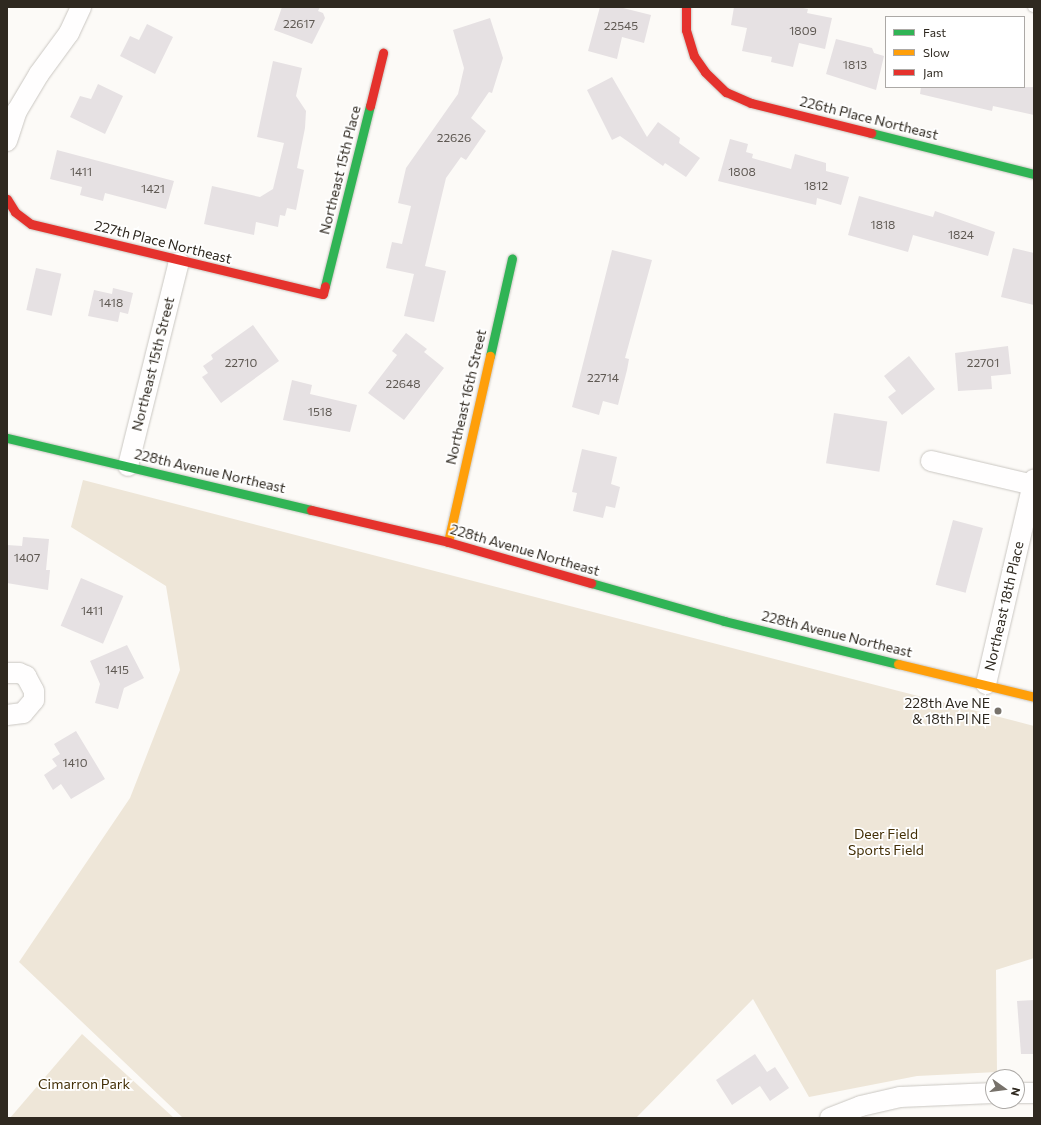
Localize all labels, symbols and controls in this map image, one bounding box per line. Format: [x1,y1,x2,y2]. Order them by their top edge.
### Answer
legend [885,16,1025,88]
house number: 22617 [283,17,315,31]
house number: 22545 [604,19,638,33]
house number: 1809 [789,24,817,38]
text: Fast [923,25,946,39]
text: Slow [923,45,950,59]
house number: 1813 [843,58,867,72]
text: Jam [923,65,943,79]
street label: 226th Place Northeast [798,93,940,143]
street label: Northeast 15th Place [316,104,364,236]
house number: 22626 [437,131,471,145]
house number: 1411 [70,165,92,179]
house number: 1808 [728,165,756,179]
house number: 1812 [804,179,828,193]
house number: 1421 [141,182,165,196]
street label: 227th Place Northeast [93,217,233,267]
house number: 1818 [871,218,895,232]
house number: 1824 [948,228,974,242]
street label: Northeast 15th Street [128,295,178,433]
house number: 1418 [99,296,123,310]
street label: Northeast 16th Street [442,328,490,466]
house number: 22710 [225,356,257,370]
house number: 22701 [967,356,999,370]
house number: 22714 [587,371,619,385]
house number: 22648 [385,377,421,391]
house number: 1518 [308,405,332,419]
street label: 228th Avenue Northeast [133,445,287,497]
street label: 228th Avenue Northeast [448,521,602,579]
street label: Northeast 18th Place [981,539,1027,673]
house number: 1407 [14,551,40,565]
house number: 1411 [81,604,103,618]
street label: 228th Avenue Northeast [760,607,914,661]
house number: 1415 [105,663,129,677]
place label: 228th Ave NE & 18th Pl NE [905,695,990,728]
marker: 228th Ave NE & 18th Pl NE [993,706,1003,716]
house number: 1410 [63,756,87,770]
park label: Deer Field Sports Field [848,826,924,858]
north arrow [985,1069,1025,1109]
park label: Cimarron Park [38,1076,130,1092]
text: N [1009,1086,1023,1097]

